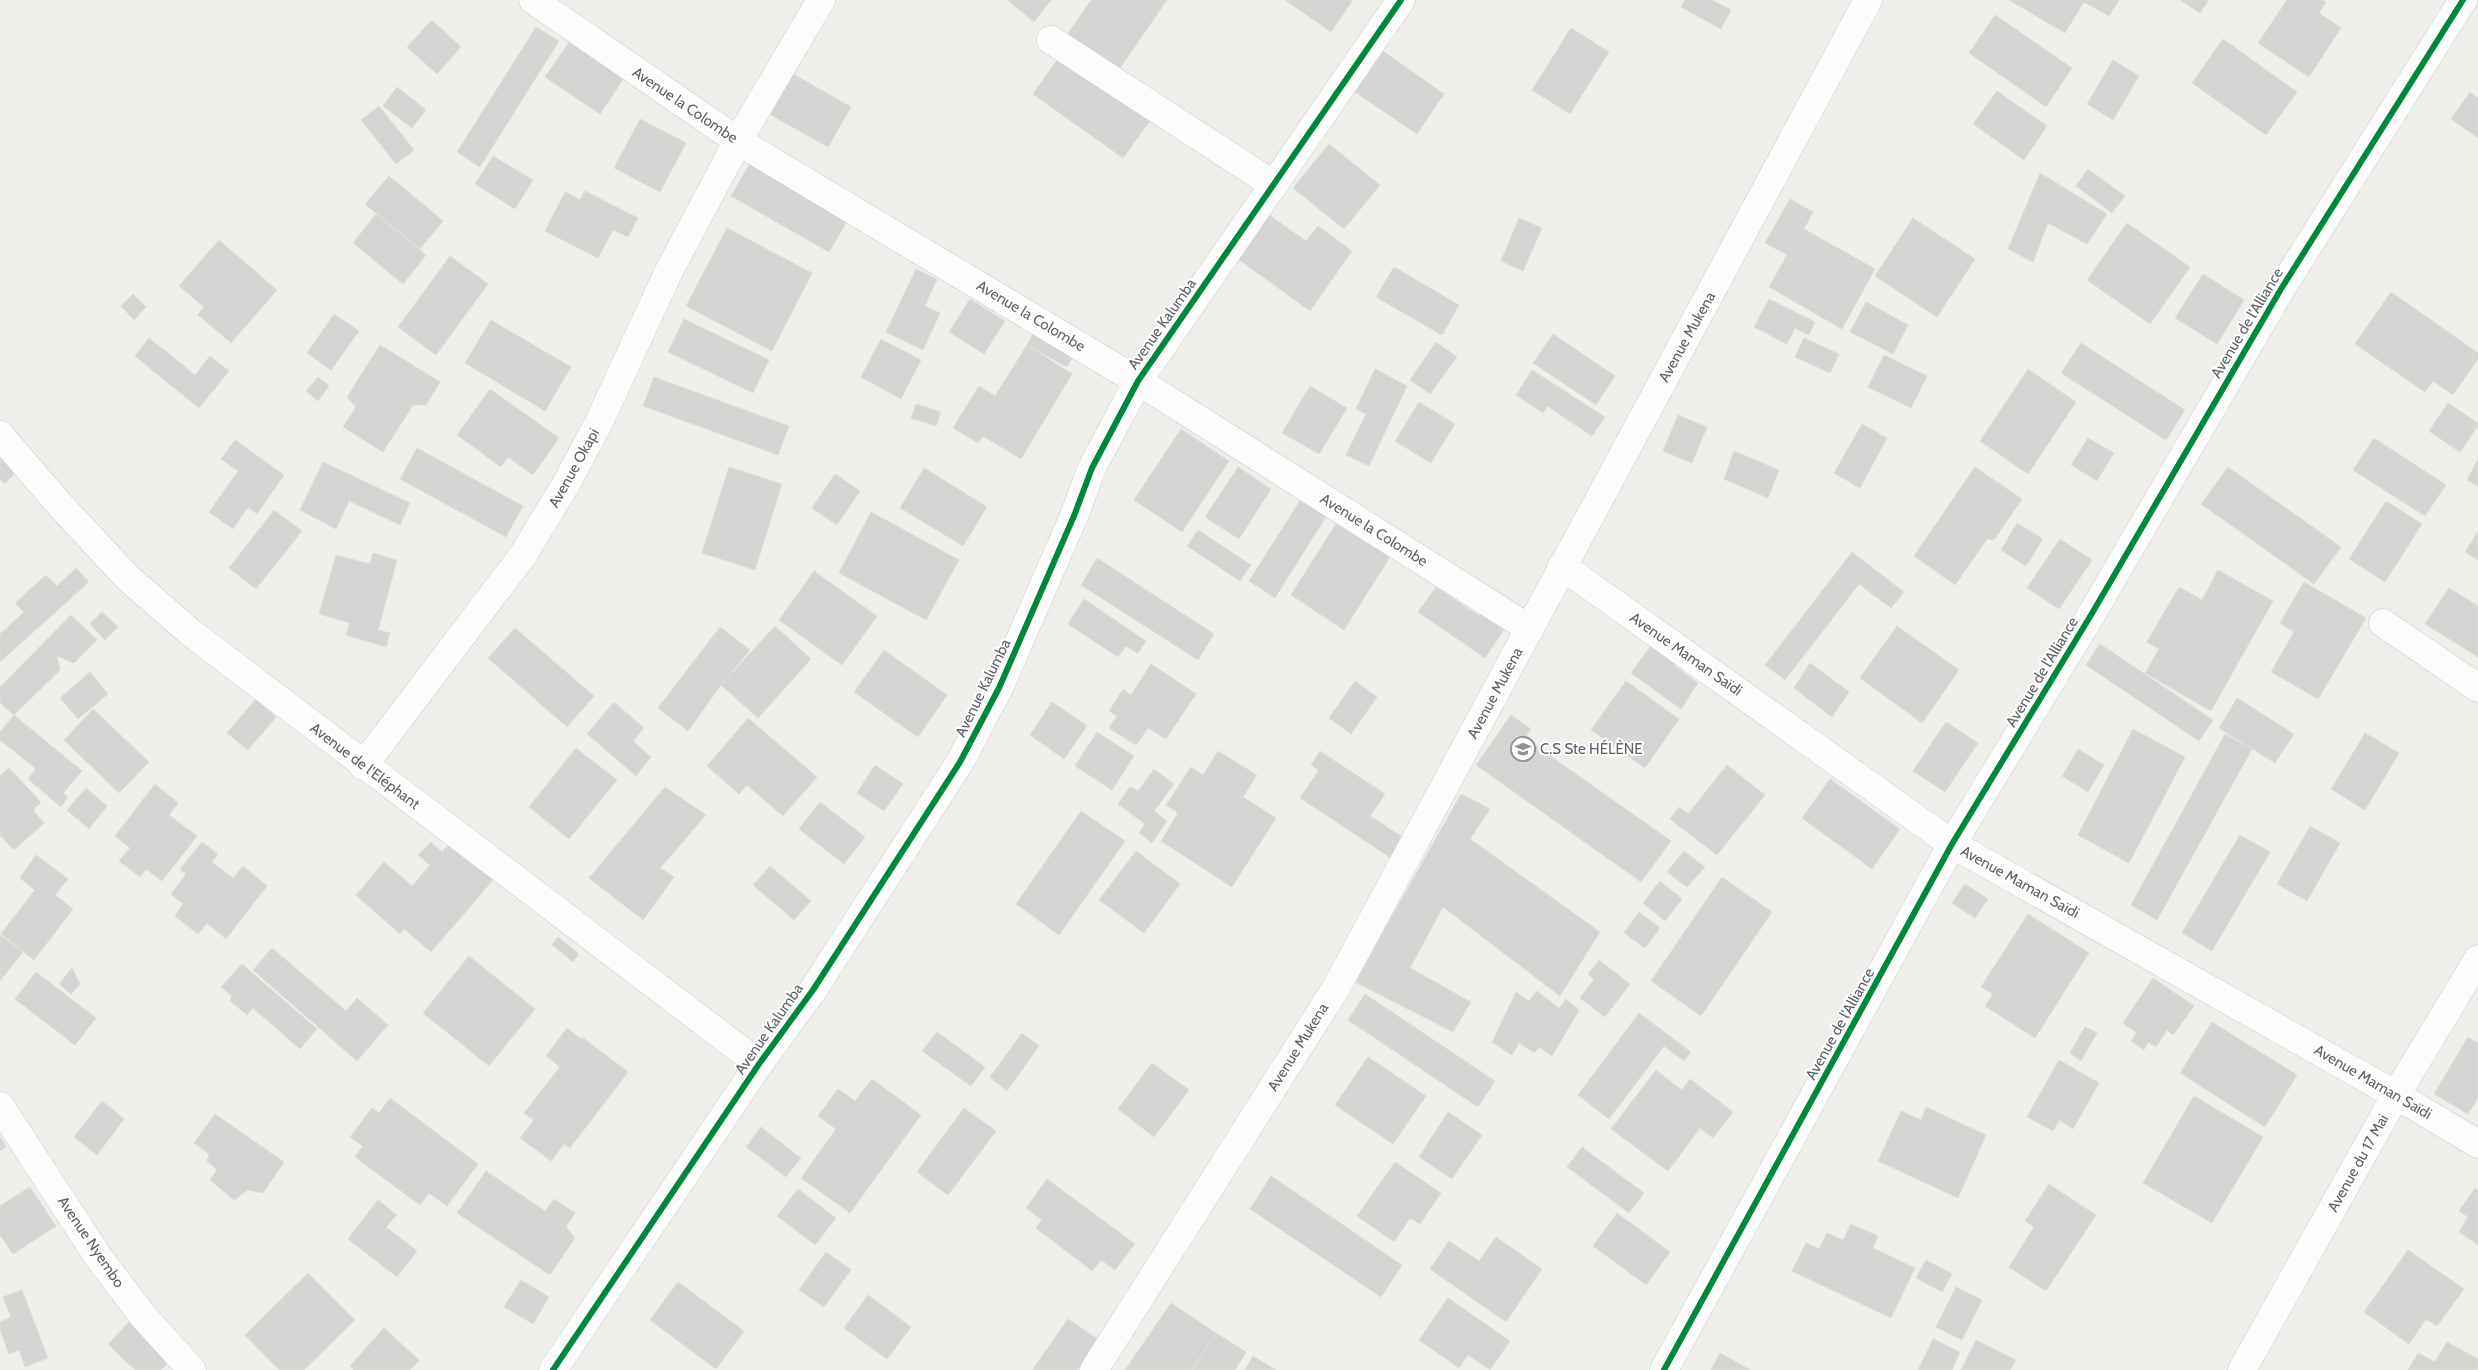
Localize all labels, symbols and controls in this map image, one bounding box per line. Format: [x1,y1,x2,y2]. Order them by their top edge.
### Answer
street label: Avenue la Colombe [629,63,741,147]
street label: Avenue de l'Alliance [2207,265,2287,381]
street label: Avenue Kalumba [1124,274,1200,373]
street label: Avenue la Colombe [974,277,1089,356]
street label: Avenue Mukena [1655,288,1720,385]
street label: Avenue Okapi [545,425,603,511]
street label: Avenue la Colombe [1317,490,1431,570]
street label: Avenue Maman Saïdi [1626,608,1746,700]
street label: Avenue de l'Alliance [2002,614,2082,730]
street label: Avenue Kalumba [952,635,1015,740]
street label: Avenue Mukena [1463,644,1527,742]
street label: Avenue de l'Eléphant [307,719,423,813]
school or university icon: C.S Ste HÉLÈNE [1510,736,1536,762]
place label: C.S Ste HÉLÈNE [1540,739,1643,758]
street label: Avenue Maman Saïdi [1957,842,2083,922]
street label: Avenue de l'Alliance [1802,965,1878,1083]
street label: Avenue Kalumba [731,979,807,1078]
street label: Avenue Mukena [1264,999,1333,1094]
street label: Avenue Maman Saïdi [2311,1041,2435,1123]
street label: Avenue du 17 Mai [2324,1111,2392,1215]
street label: Avenue Nyembo [54,1193,128,1291]

